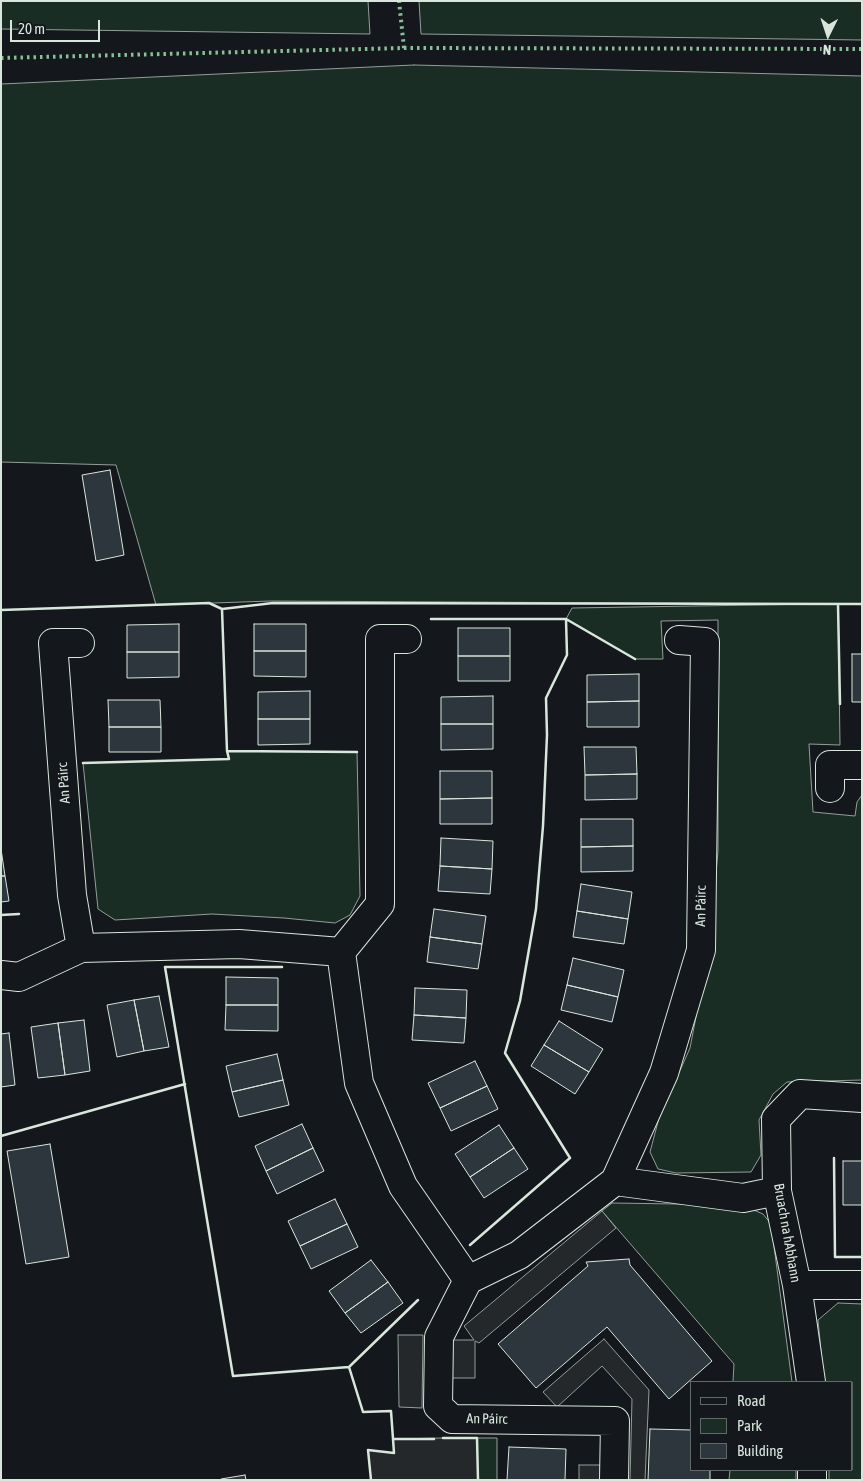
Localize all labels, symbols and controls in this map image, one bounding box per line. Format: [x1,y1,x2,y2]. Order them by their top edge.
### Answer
scale bar [12,10,102,42]
north arrow [803,10,853,60]
text: 20 m [18,20,45,37]
text: N [822,42,832,58]
street label: An Páirc [54,762,74,804]
street label: An Páirc [692,885,710,927]
street label: Bruach na hAbhann [770,1182,804,1284]
legend [690,1381,853,1471]
text: Road [737,1392,766,1409]
street label: An Páirc [466,1410,508,1428]
text: Park [737,1417,762,1434]
text: Building [737,1442,783,1459]

